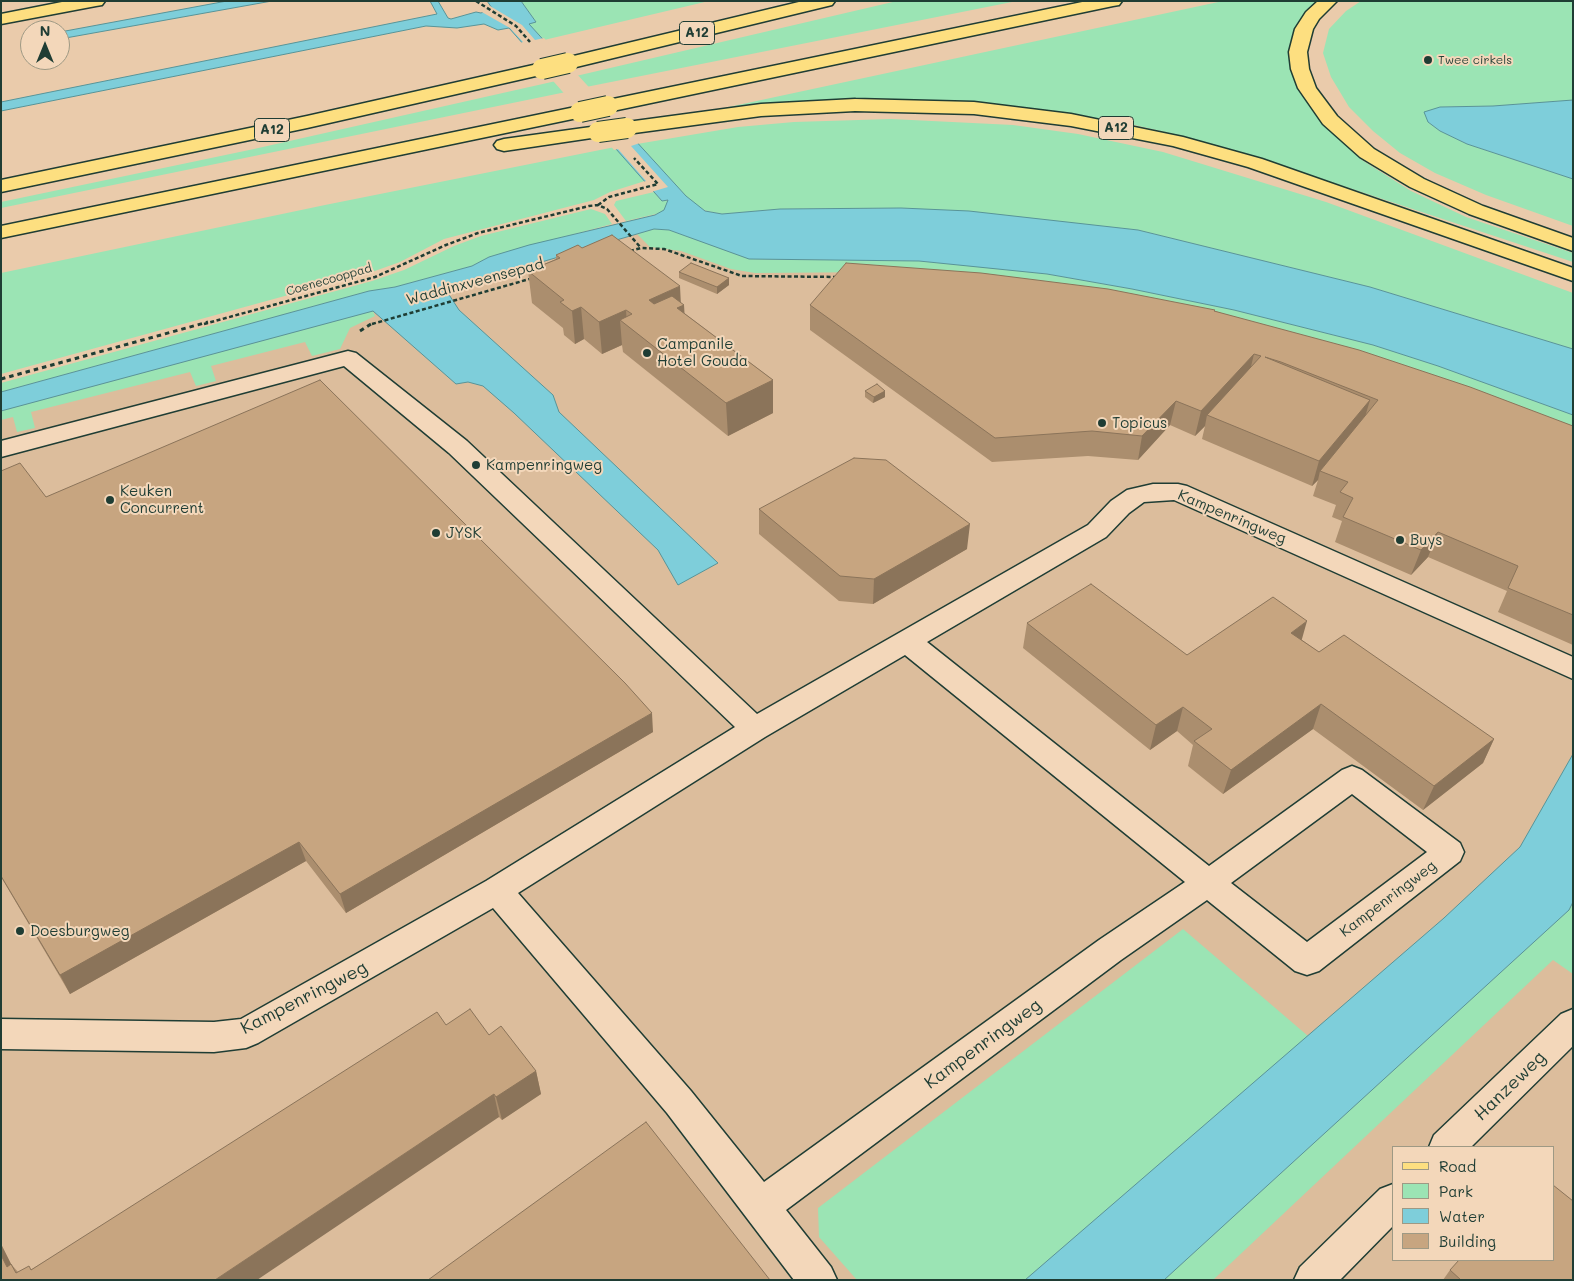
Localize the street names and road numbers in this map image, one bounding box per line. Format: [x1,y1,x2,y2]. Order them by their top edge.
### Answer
road number: A12 [680,22,714,44]
road number: A12 [1098,116,1134,140]
road number: A12 [254,118,290,142]
street label: Waddinxveensepad [404,255,546,309]
street label: Coenecooppad [285,261,373,299]
street label: Kampenringweg [1175,486,1289,548]
street label: Kampenringweg [1336,857,1440,941]
street label: Kampenringweg [237,957,371,1039]
street label: Kampenringweg [920,994,1046,1094]
street label: Hanzeweg [1470,1047,1550,1125]

